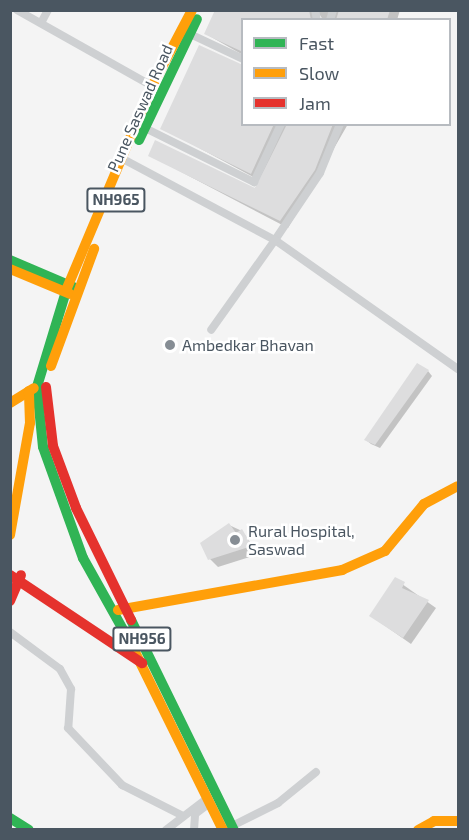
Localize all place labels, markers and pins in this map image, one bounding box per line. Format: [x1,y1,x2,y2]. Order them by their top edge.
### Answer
place label: Ambedkar Bhavan [182,335,314,355]
marker: Ambedkar Bhavan [163,338,177,352]
place label: Rural Hospital, Saswad [248,521,355,559]
marker: Rural Hospital, Saswad [226,531,244,549]

